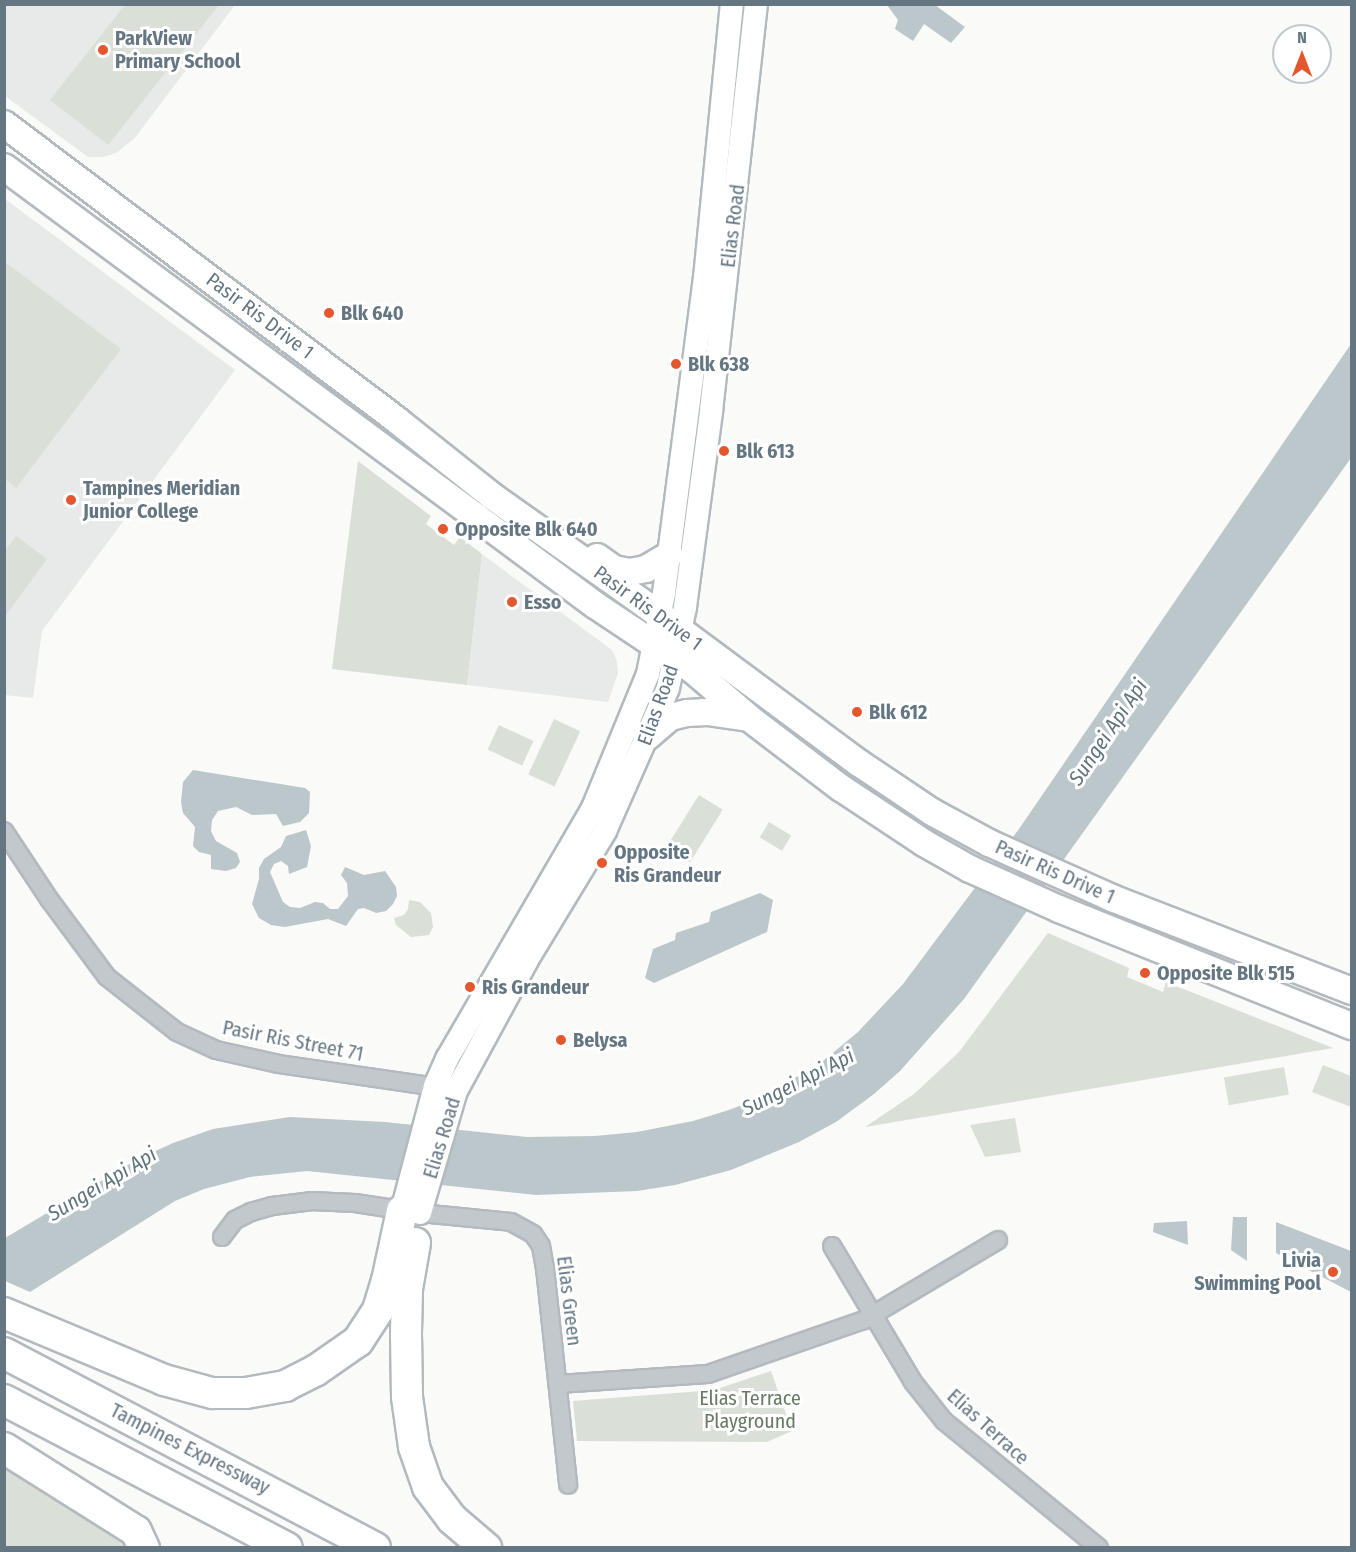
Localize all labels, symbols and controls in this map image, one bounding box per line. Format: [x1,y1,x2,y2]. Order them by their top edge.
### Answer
north arrow [1272,24,1332,84]
place label: ParkView Primary School [115,27,241,74]
text: N [1297,28,1307,47]
marker: ParkView Primary School [96,43,110,57]
street label: Elias Road [716,183,750,269]
street label: Pasir Ris Drive 1 [202,268,318,364]
place label: Blk 640 [341,301,404,325]
marker: Blk 640 [322,306,336,320]
place label: Blk 638 [688,352,749,376]
marker: Blk 638 [669,357,683,371]
place label: Blk 613 [736,439,794,463]
marker: Blk 613 [717,444,731,458]
place label: Tampines Meridian Junior College [83,476,240,523]
marker: Tampines Meridian Junior College [64,493,78,507]
place label: Opposite Blk 640 [455,517,598,541]
marker: Opposite Blk 640 [436,522,450,536]
street label: Pasir Ris Drive 1 [589,561,707,655]
place label: Esso [524,590,561,614]
marker: Esso [505,595,519,609]
street label: Elias Road [632,661,684,749]
water label: Sungei Api Api [1063,674,1153,790]
place label: Blk 612 [869,700,927,724]
marker: Blk 612 [850,705,864,719]
street label: Pasir Ris Drive 1 [991,835,1119,909]
place label: Opposite Ris Grandeur [614,840,721,887]
marker: Opposite Ris Grandeur [595,856,609,870]
place label: Opposite Blk 515 [1157,961,1295,985]
marker: Opposite Blk 515 [1138,966,1152,980]
place label: Ris Grandeur [482,975,589,999]
marker: Ris Grandeur [463,980,477,994]
street label: Pasir Ris Street 71 [221,1016,365,1066]
place label: Belysa [573,1028,628,1052]
marker: Belysa [554,1033,568,1047]
water label: Sungei Api Api [738,1043,858,1121]
street label: Elias Road [418,1094,466,1182]
water label: Sungei Api Api [43,1142,161,1226]
place label: Livia Swimming Pool [1194,1248,1321,1295]
street label: Elias Green [552,1255,586,1347]
marker: Livia Swimming Pool [1326,1265,1340,1279]
street label: Elias Terrace [942,1384,1034,1470]
park label: Elias Terrace Playground [699,1387,801,1434]
street label: Tampines Expressway [106,1398,274,1500]

